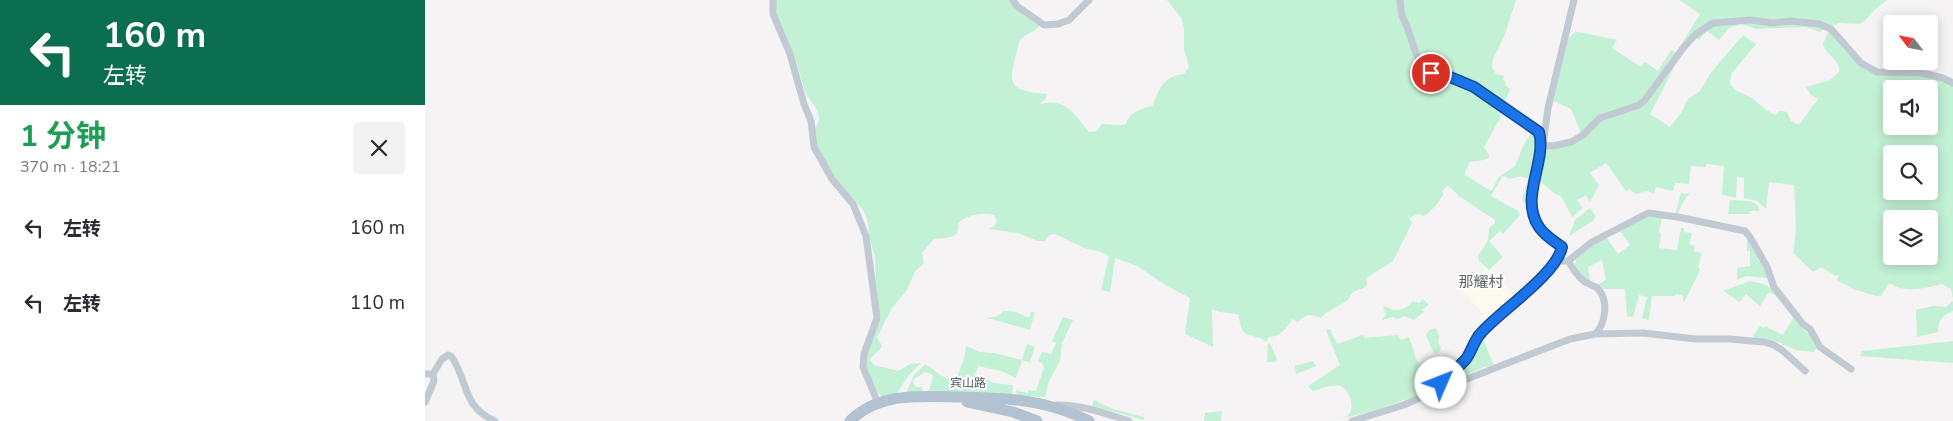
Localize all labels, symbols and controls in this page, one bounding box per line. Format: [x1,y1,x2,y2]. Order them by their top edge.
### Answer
text: 160 m [103,12,206,59]
north arrow [1883,15,1937,70]
map controls [1883,15,1938,265]
icon: left [20,20,85,85]
pin [1410,52,1452,94]
icon: arrive [1417,59,1445,87]
text: 左转 [103,61,147,91]
button: sound [1883,80,1938,135]
text: 1 分钟 [20,116,106,157]
button: close [353,122,405,174]
button: search [1883,145,1938,200]
text: 370 m · 18:21 [20,156,121,178]
button: layers [1883,210,1938,265]
icon: left [20,214,48,242]
text: 160 m [350,215,405,241]
text: 左转 [63,216,101,242]
district label: 那耀村 [1458,272,1504,292]
icon: left [20,289,48,317]
text: 110 m [350,290,405,316]
text: 左转 [63,291,101,317]
position arrow [1414,356,1466,408]
street label: 宾山路 [950,375,986,391]

